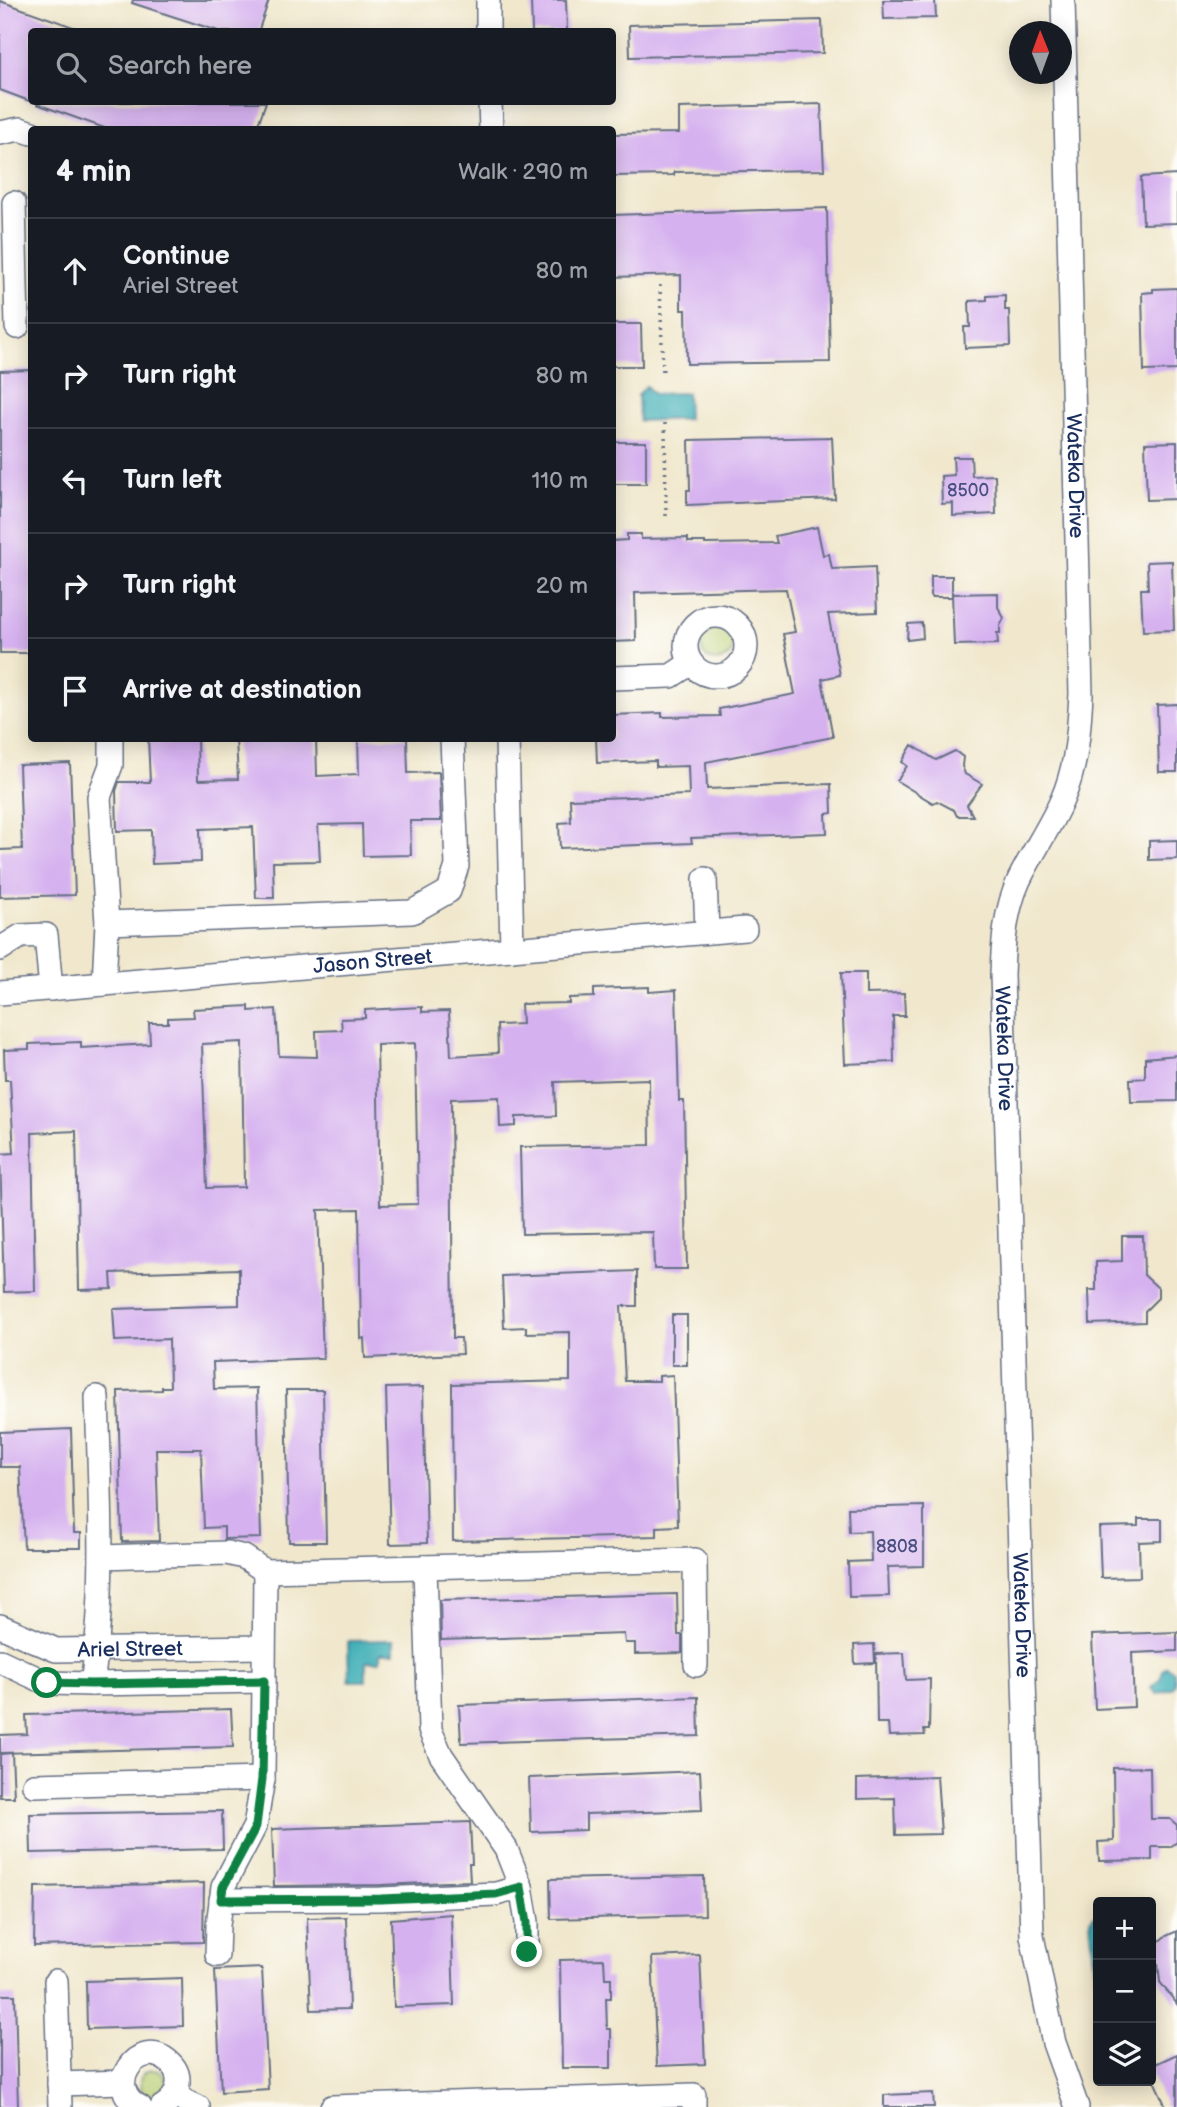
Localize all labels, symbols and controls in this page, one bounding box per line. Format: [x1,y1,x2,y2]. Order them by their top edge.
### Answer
north arrow [1009,21,1072,84]
search box [28,28,616,105]
icon: search [52,48,90,86]
text: Search here [108,51,252,82]
text: 4 min [56,154,131,190]
text: Walk · 290 m [458,158,588,186]
text: Continue [123,241,230,272]
icon: ahead [56,252,94,290]
text: 80 m [536,257,588,285]
text: Ariel Street [123,272,238,300]
icon: right [56,357,94,395]
text: Turn right [123,360,236,391]
text: 80 m [536,362,588,390]
street label: Wateka Drive [1061,413,1089,539]
icon: left [56,462,94,500]
text: Turn left [123,465,222,496]
text: 110 m [531,467,588,495]
house number: 8500 [947,480,989,501]
icon: right [56,567,94,605]
text: Turn right [123,570,236,601]
text: 20 m [536,572,588,600]
icon: arrive [56,672,94,710]
text: Arrive at destination [123,675,362,706]
street label: Jason Street [312,943,434,979]
street label: Wateka Drive [990,986,1019,1111]
house number: 8808 [876,1536,918,1557]
street label: Wateka Drive [1008,1552,1036,1678]
street label: Ariel Street [77,1636,184,1662]
route start [31,1667,62,1698]
map controls [1093,1897,1156,2086]
button: + [1093,1897,1156,1960]
route end [511,1936,542,1967]
button: − [1093,1960,1156,2023]
button: layers [1093,2023,1156,2086]

